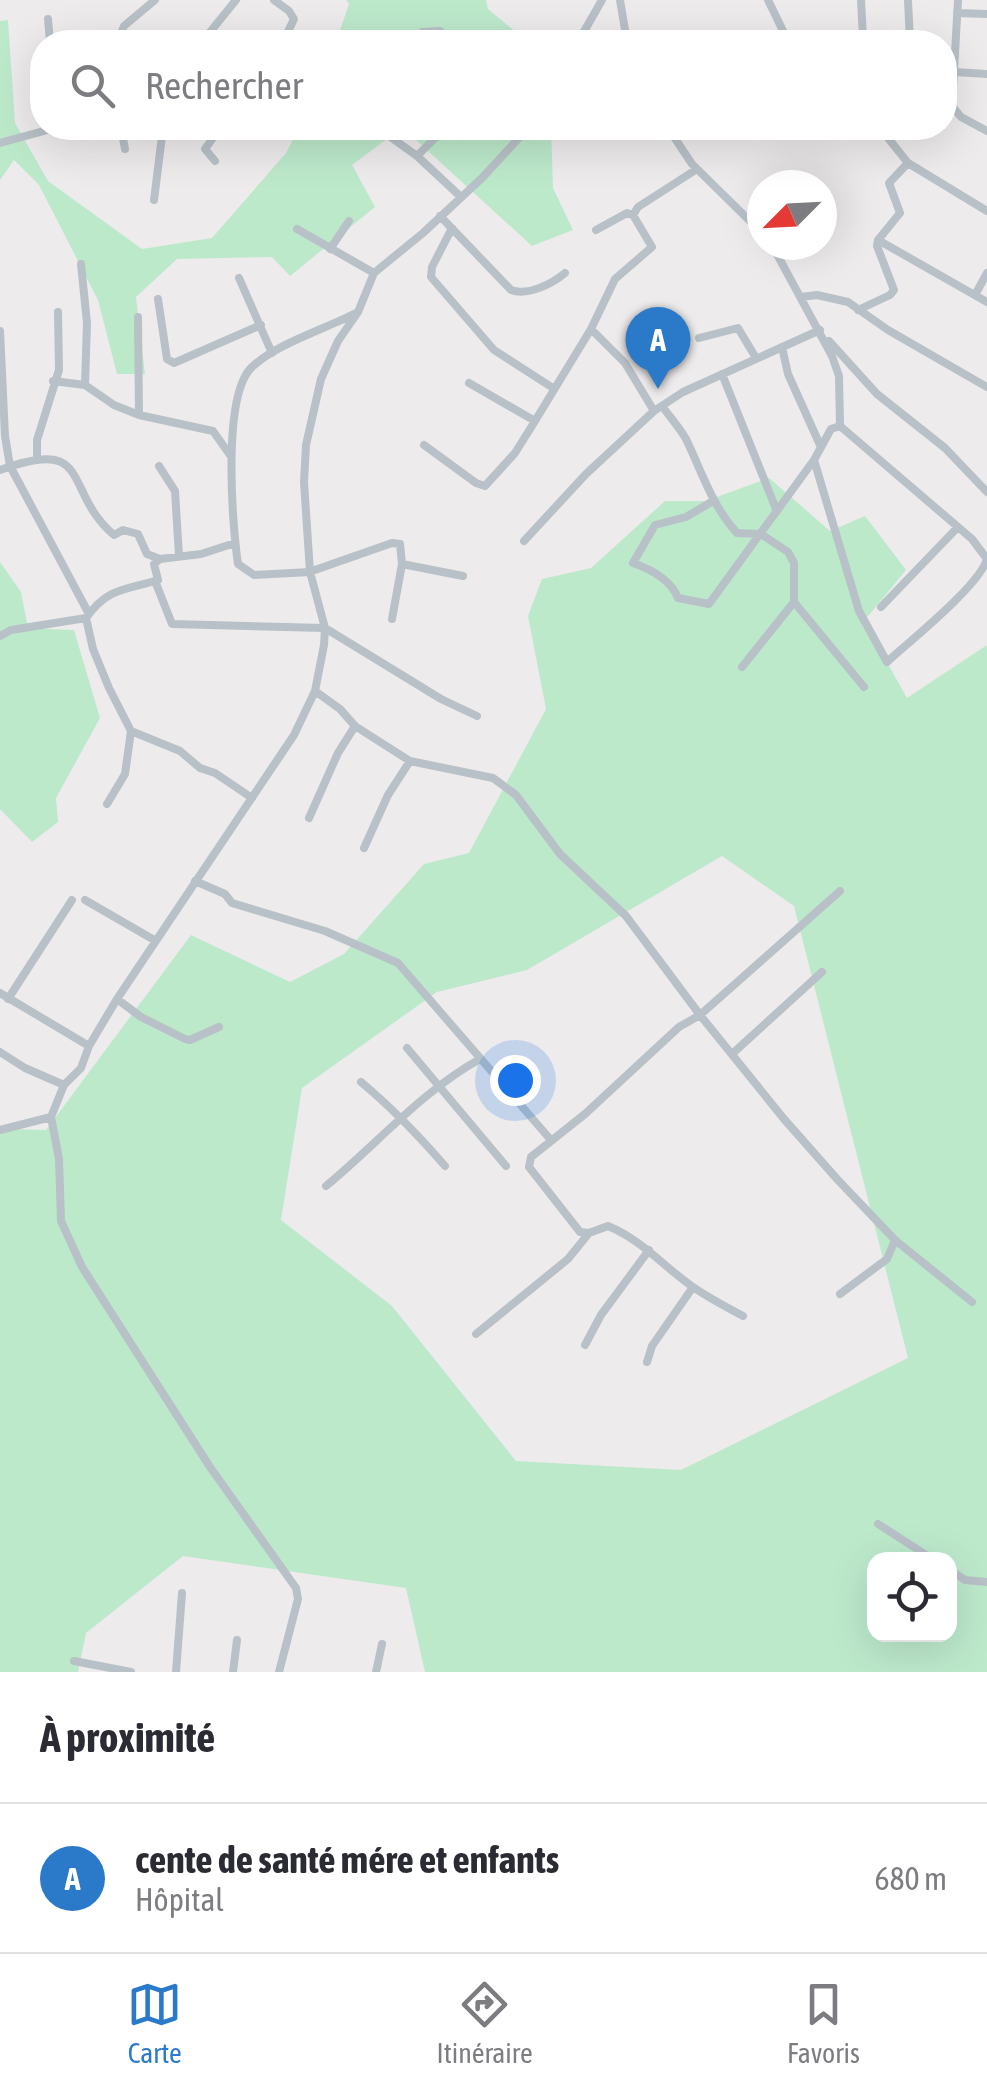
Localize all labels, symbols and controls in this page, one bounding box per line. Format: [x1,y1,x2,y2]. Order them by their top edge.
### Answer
search box [30,30,957,140]
icon: search [65,58,120,113]
text: Rechercher [145,64,303,107]
north arrow [747,170,837,260]
pin: A [626,306,690,389]
your location [490,1055,541,1106]
map controls [867,1552,957,1642]
button: locate [867,1552,957,1642]
text: À proximité [40,1713,215,1761]
text: cente de santé mére et enfants [135,1838,559,1881]
text: A [65,1860,80,1897]
text: 680 m [874,1860,947,1897]
text: Hôpital [135,1881,224,1918]
tab: Carte [127,1977,182,2069]
tab: Itinéraire [437,1977,533,2069]
tab: Favoris [787,1977,860,2069]

